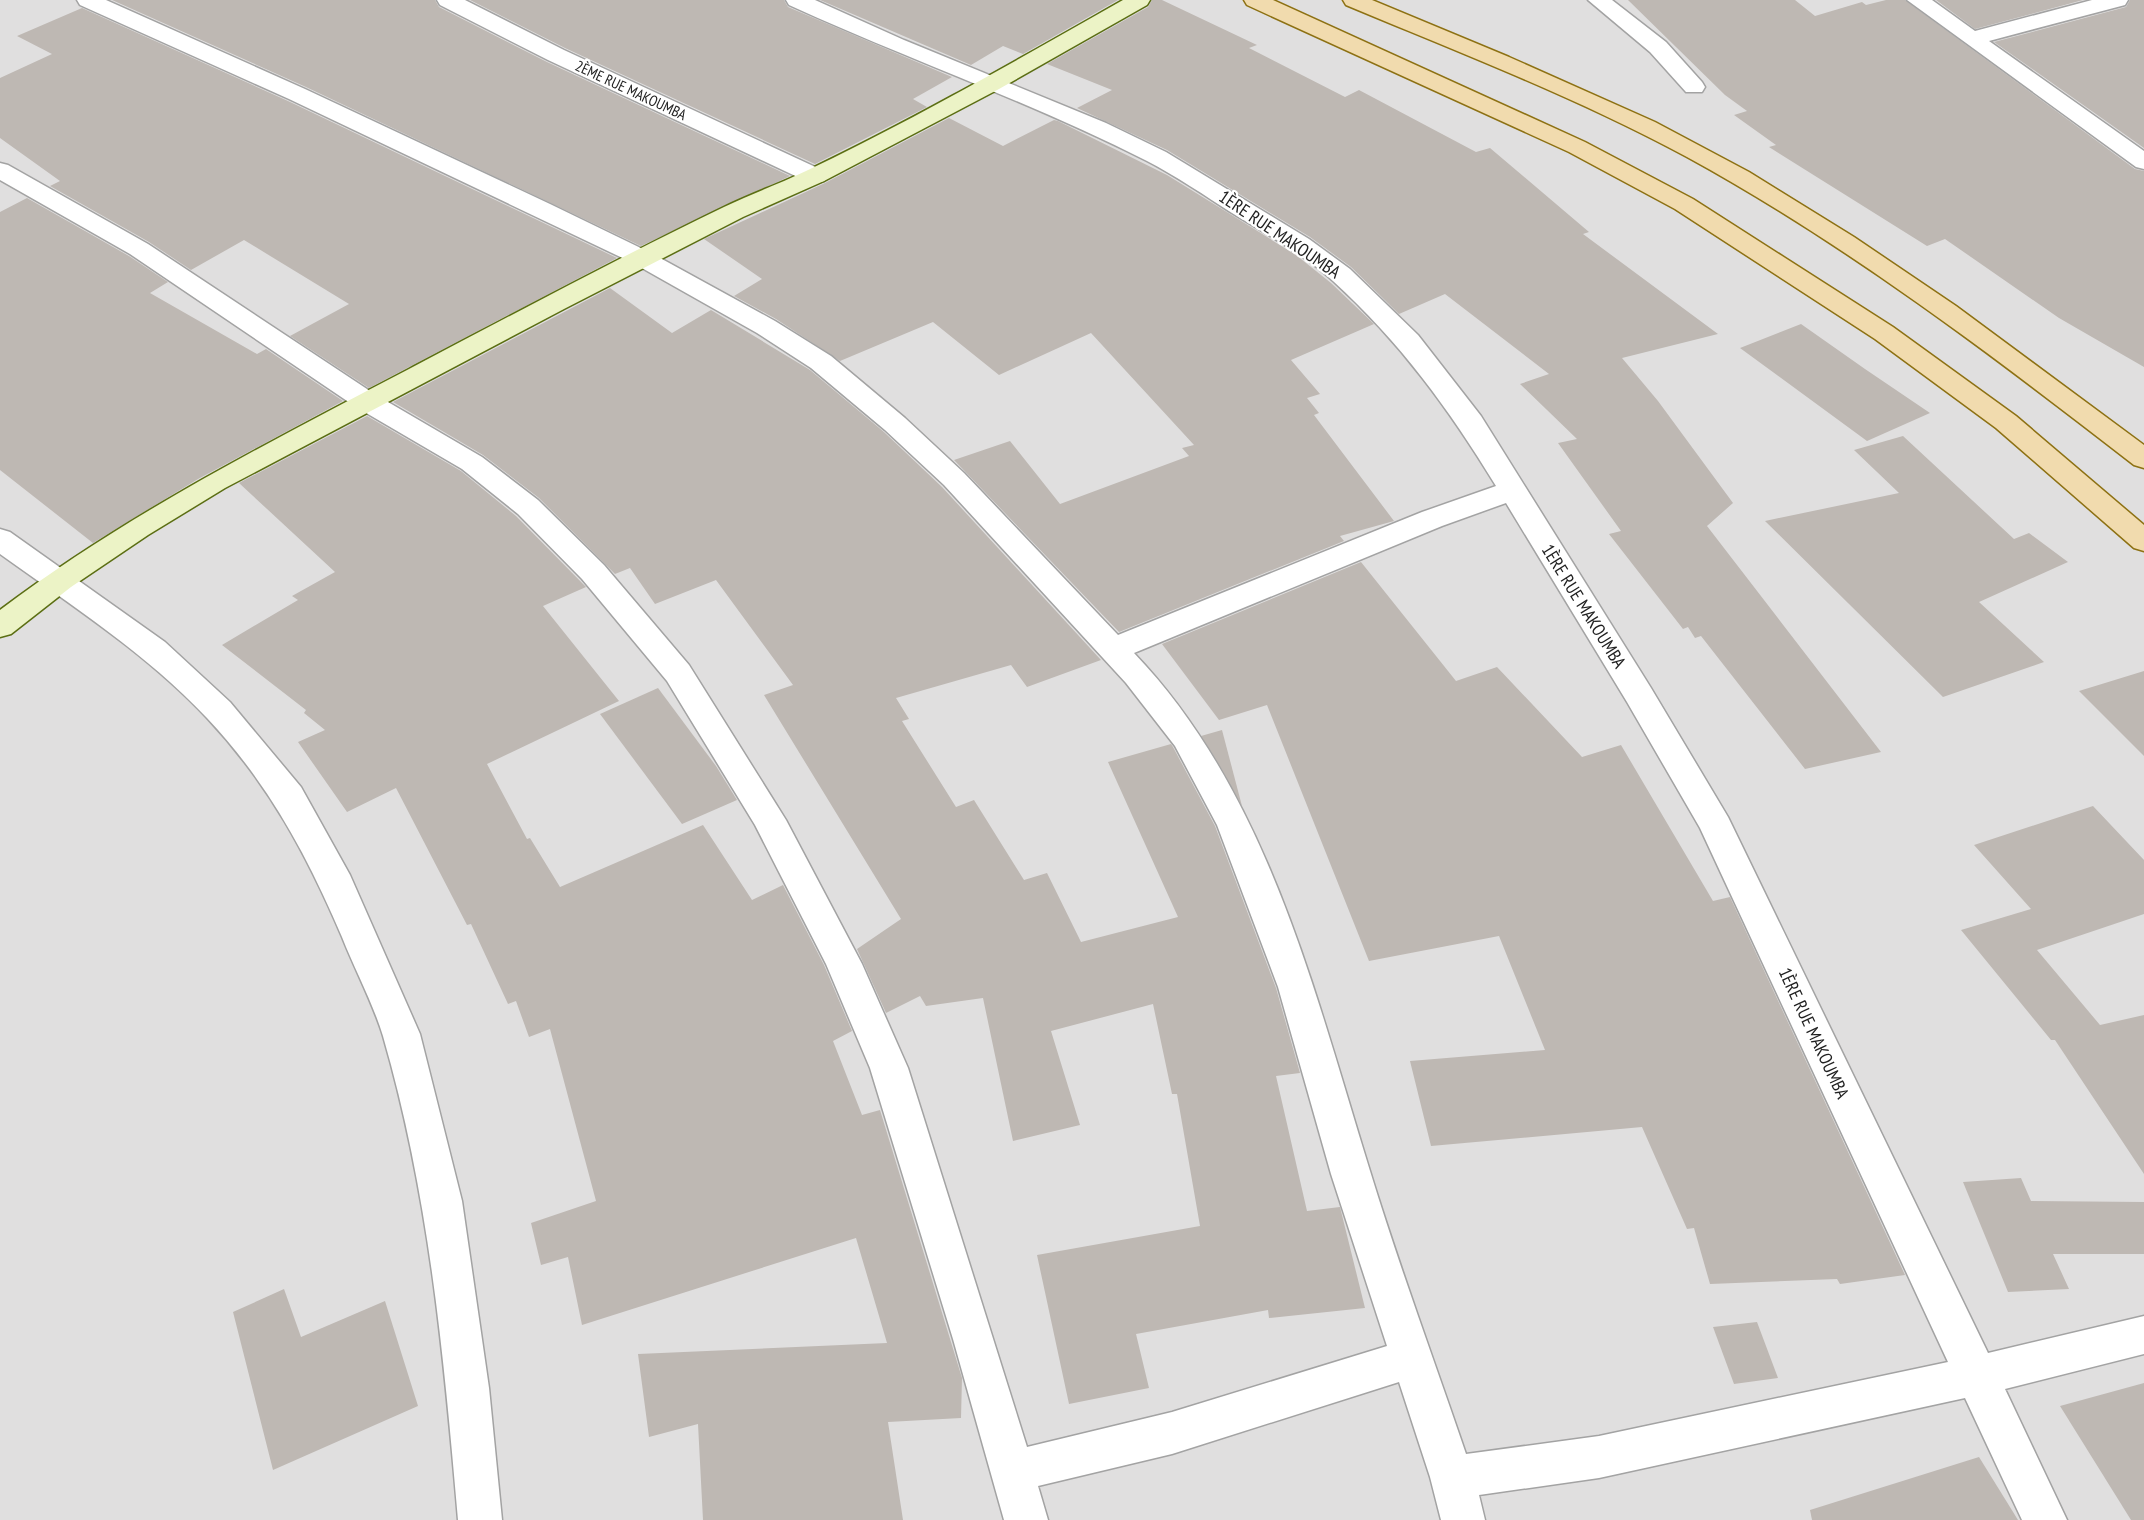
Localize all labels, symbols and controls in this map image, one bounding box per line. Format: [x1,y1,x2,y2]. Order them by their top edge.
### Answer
street label: 2ÈME RUE MAKOUMBA [572,56,690,124]
street label: 1ÈRE RUE MAKOUMBA [1215,185,1346,283]
street label: 1ÈRE RUE MAKOUMBA [1537,540,1632,673]
street label: 1ÈRE RUE MAKOUMBA [1774,964,1855,1103]

